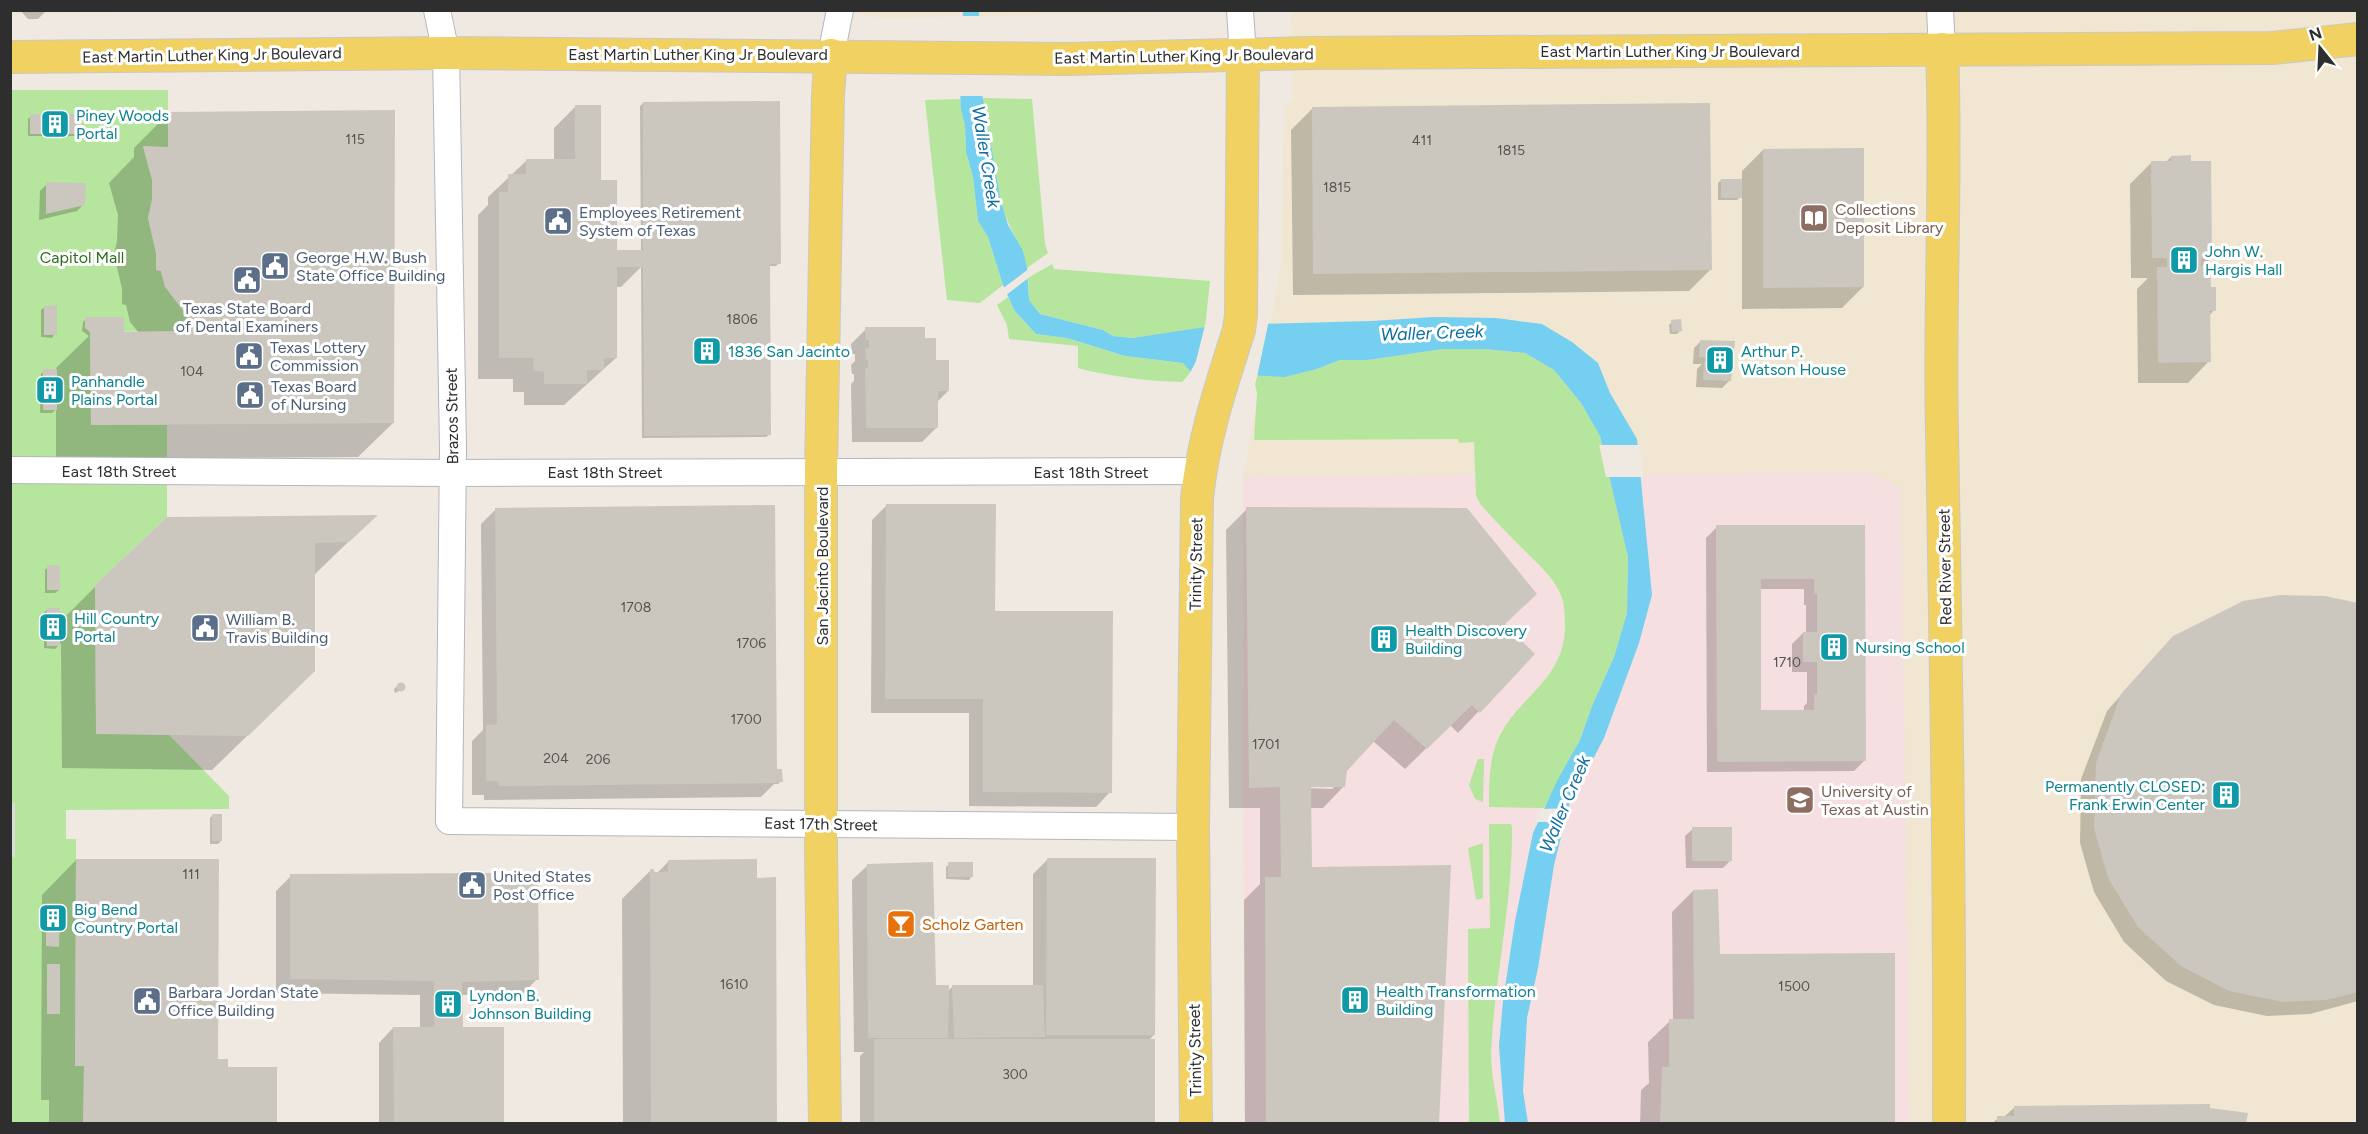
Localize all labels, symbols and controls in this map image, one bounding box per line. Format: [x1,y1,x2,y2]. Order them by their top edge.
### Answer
north arrow [2290,18,2350,78]
text: N [2307,23,2324,45]
street label: East Martin Luther King Jr Boulevard [1540,42,1800,61]
street label: East Martin Luther King Jr Boulevard [82,43,342,67]
street label: East Martin Luther King Jr Boulevard [1054,44,1314,68]
street label: East Martin Luther King Jr Boulevard [568,45,828,64]
water label: Waller Creek [967,104,1005,211]
place label: Piney Woods Portal [76,106,169,143]
building icon: Piney Woods Portal [39,108,71,140]
house number: 115 [345,131,365,148]
house number: 411 [1412,132,1432,149]
house number: 1815 [1497,142,1525,159]
house number: 1815 [1323,179,1351,196]
place label: Collections Deposit Library [1835,200,1944,237]
library icon: Collections Deposit Library [1798,202,1830,234]
place label: Employees Retirement System of Texas [579,203,741,240]
public building icon: Employees Retirement System of Texas [542,205,574,237]
place label: John W. Hargis Hall [2205,242,2282,279]
building icon: John W. Hargis Hall [2168,244,2200,276]
park label: Capitol Mall [40,248,124,267]
place label: George H.W. Bush State Office Building [296,248,445,285]
public building icon: George H.W. Bush State Office Building [259,250,291,282]
public building icon: Texas State Board of Dental Examiners [231,264,263,296]
place label: Texas State Board of Dental Examiners [176,299,318,336]
house number: 1806 [726,311,758,328]
water label: Waller Creek [1380,320,1485,346]
building icon: 1836 San Jacinto [691,335,723,367]
place label: Texas Lottery Commission [270,338,366,375]
public building icon: Texas Lottery Commission [233,340,265,372]
place label: 1836 San Jacinto [728,342,850,361]
place label: Arthur P. Watson House [1741,342,1846,379]
building icon: Arthur P. Watson House [1704,344,1736,376]
house number: 104 [180,363,204,380]
street label: Brazos Street [442,367,462,465]
place label: Panhandle Plains Portal [71,372,157,409]
building icon: Panhandle Plains Portal [34,374,66,406]
place label: Texas Board of Nursing [271,377,357,414]
public building icon: Texas Board of Nursing [234,379,266,411]
street label: East 18th Street [61,462,177,481]
street label: East 18th Street [547,463,663,482]
street label: East 18th Street [1033,463,1149,482]
street label: San Jacinto Boulevard [813,487,832,645]
street label: Red River Street [1934,508,1956,626]
street label: Trinity Street [1186,517,1206,611]
house number: 1708 [621,599,651,616]
place label: Hill Country Portal [74,609,160,646]
place label: William B. Travis Building [226,610,328,647]
building icon: Hill Country Portal [37,611,69,643]
public building icon: William B. Travis Building [189,612,221,644]
place label: Health Discovery Building [1405,621,1528,658]
building icon: Health Discovery Building [1368,623,1400,655]
building icon: Nursing School [1818,631,1850,663]
house number: 1706 [736,635,766,652]
place label: Nursing School [1855,638,1965,657]
house number: 1710 [1773,654,1801,671]
house number: 1700 [730,711,762,728]
house number: 1701 [1252,736,1280,753]
house number: 204 [543,750,569,767]
house number: 206 [586,751,610,768]
water label: Waller Creek [1535,751,1596,856]
place label: Permanently CLOSED: Frank Erwin Center [2045,777,2206,814]
building icon: Permanently CLOSED: Frank Erwin Center [2210,779,2242,811]
place label: University of Texas at Austin [1821,782,1929,819]
school or university icon: University of Texas at Austin [1784,784,1816,816]
street label: East 17th Street [764,814,878,834]
house number: 111 [182,866,200,883]
place label: United States Post Office [493,867,591,904]
public building icon: United States Post Office [456,869,488,901]
place label: Big Bend Country Portal [74,900,178,937]
building icon: Big Bend Country Portal [37,902,69,934]
bar icon: Scholz Garten [885,908,917,940]
place label: Scholz Garten [922,915,1023,934]
house number: 1610 [720,976,748,993]
house number: 1500 [1778,978,1810,995]
place label: Health Transformation Building [1376,982,1536,1019]
place label: Barbara Jordan State Office Building [168,983,319,1020]
building icon: Health Transformation Building [1339,984,1371,1016]
public building icon: Barbara Jordan State Office Building [131,985,163,1017]
place label: Lyndon B. Johnson Building [469,986,591,1023]
building icon: Lyndon B. Johnson Building [432,988,464,1020]
street label: Trinity Street [1185,1003,1205,1097]
house number: 300 [1002,1066,1028,1083]

